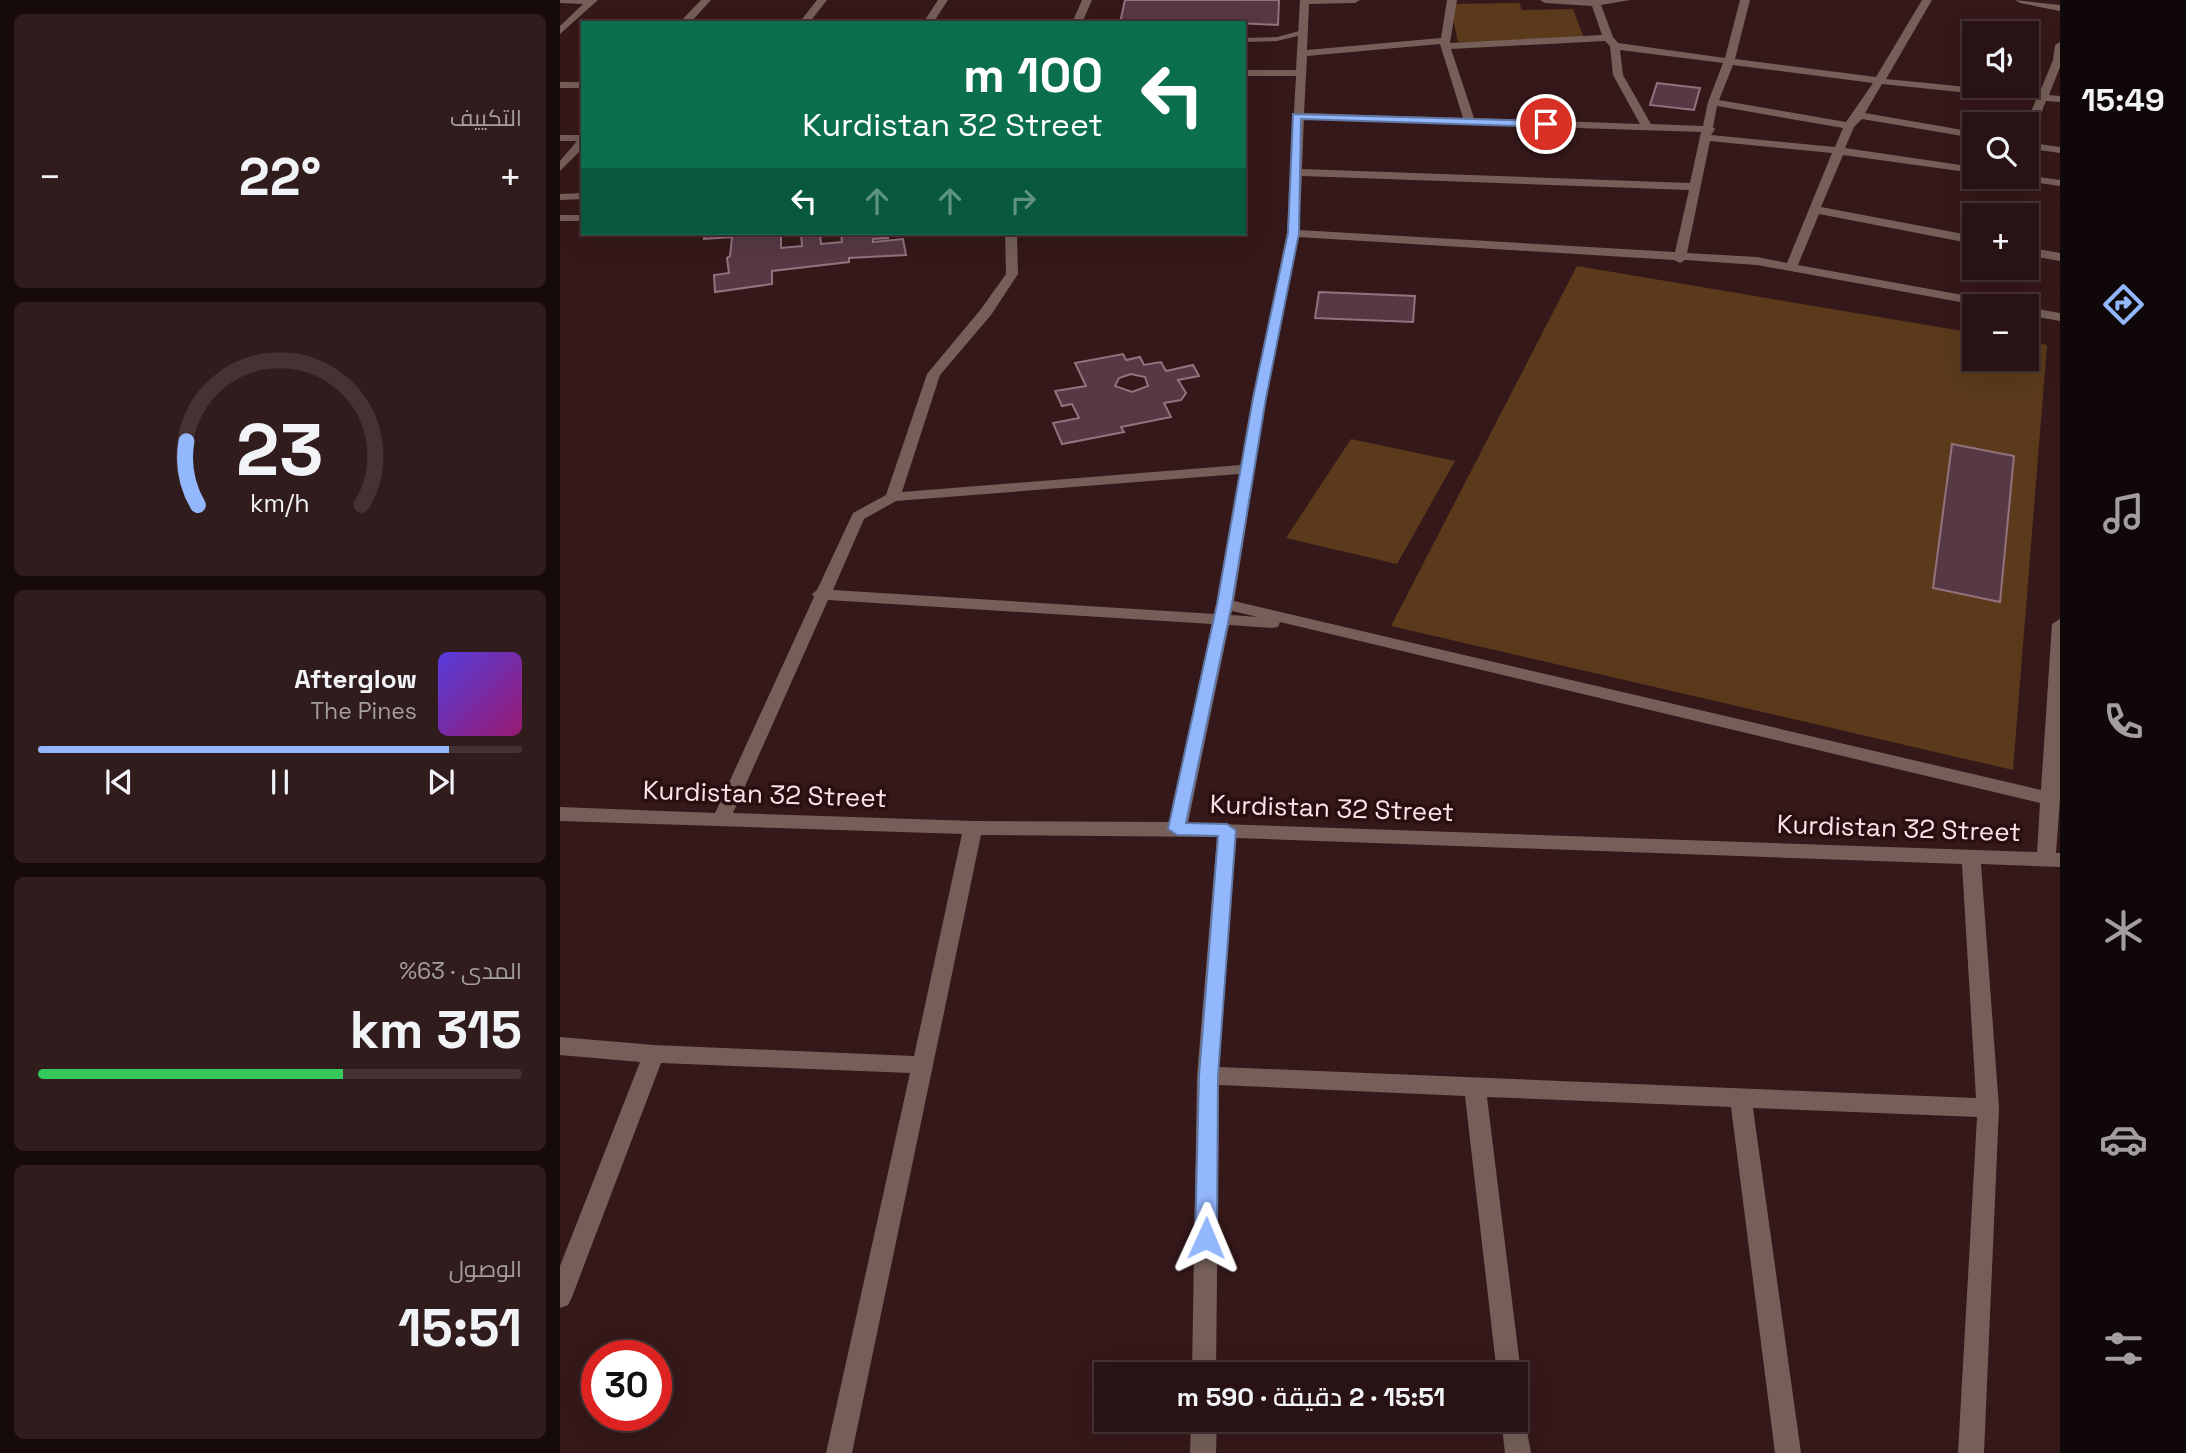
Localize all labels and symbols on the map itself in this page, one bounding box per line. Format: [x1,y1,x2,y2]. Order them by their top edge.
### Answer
pin [1516,94,1576,154]
street label: Kurdistan 32 Street [642,773,888,815]
street label: Kurdistan 32 Street [1209,787,1455,829]
street label: Kurdistan 32 Street [1776,807,2022,849]
position arrow [1169,1201,1243,1275]
speed limit sign: 30 [581,1340,672,1431]

